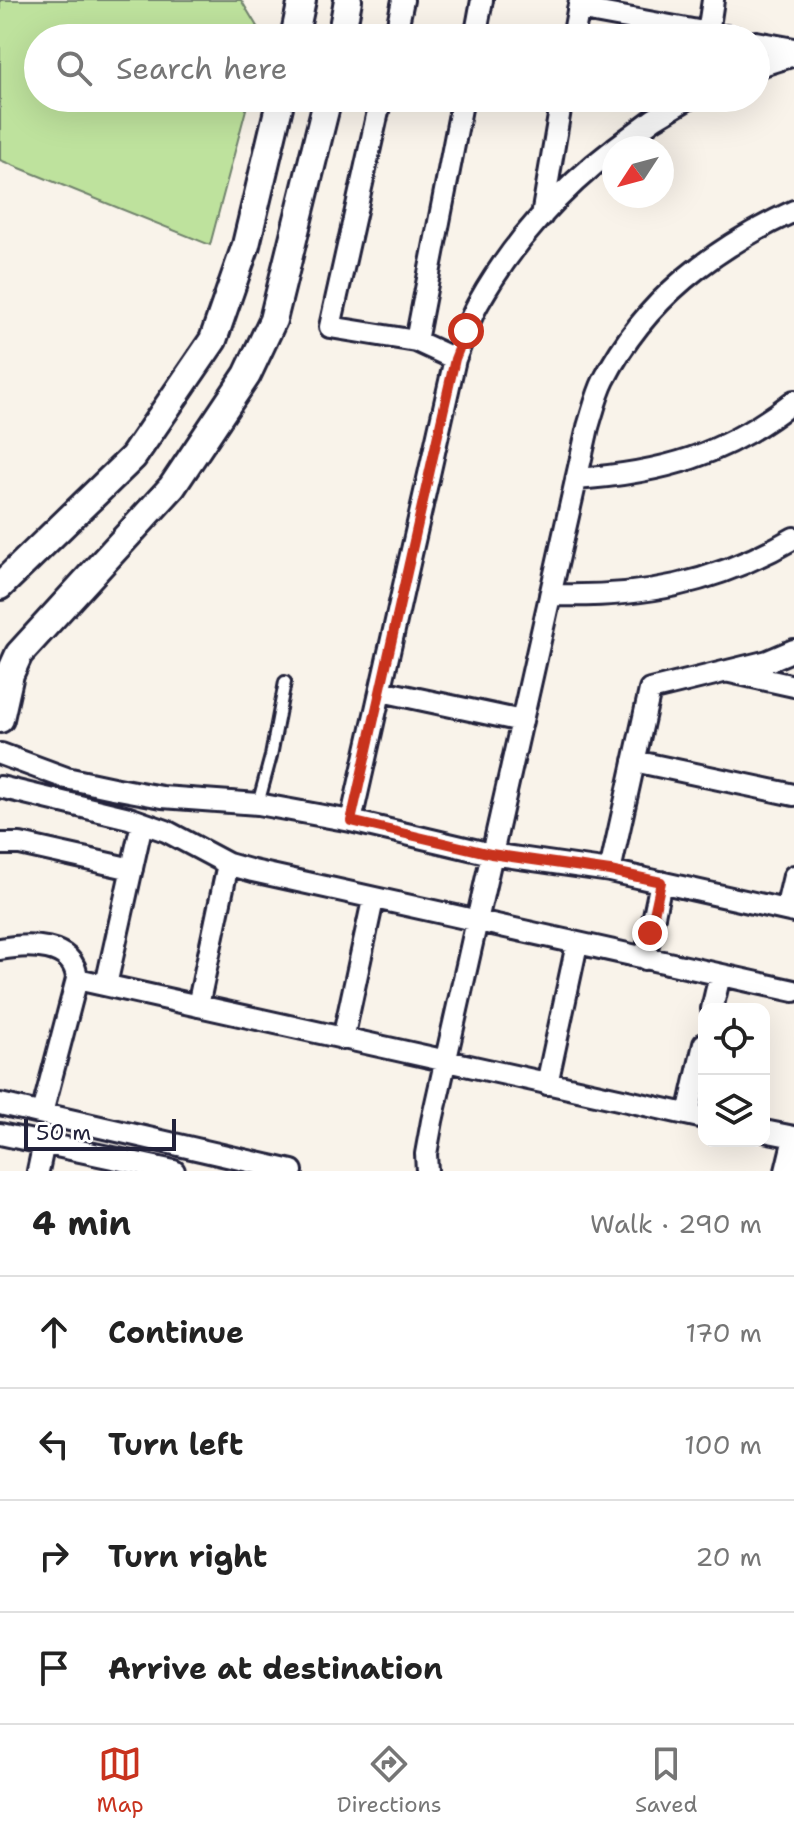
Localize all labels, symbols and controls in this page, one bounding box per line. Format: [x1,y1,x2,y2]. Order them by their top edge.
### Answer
search box [24,24,770,112]
icon: search [52,46,96,90]
text: Search here [116,48,287,89]
north arrow [602,136,674,208]
route start [448,313,484,349]
route end [632,915,668,951]
map controls [698,1003,770,1147]
button: locate [698,1003,770,1075]
button: layers [698,1075,770,1147]
scale bar [24,1115,176,1151]
text: 50 m [36,1118,91,1147]
text: 4 min [32,1200,131,1246]
text: Walk · 290 m [590,1206,762,1241]
icon: ahead [32,1310,76,1354]
text: Continue [108,1312,244,1353]
text: 170 m [685,1315,762,1350]
icon: left [32,1422,76,1466]
text: Turn left [108,1424,243,1465]
text: 100 m [684,1427,762,1462]
icon: right [32,1534,76,1578]
text: Turn right [108,1536,267,1577]
text: 20 m [695,1539,762,1574]
icon: arrive [32,1646,76,1690]
text: Arrive at destination [108,1648,443,1689]
tab: Map [97,1742,144,1819]
tab: Directions [337,1742,442,1819]
tab: Saved [635,1742,697,1819]

